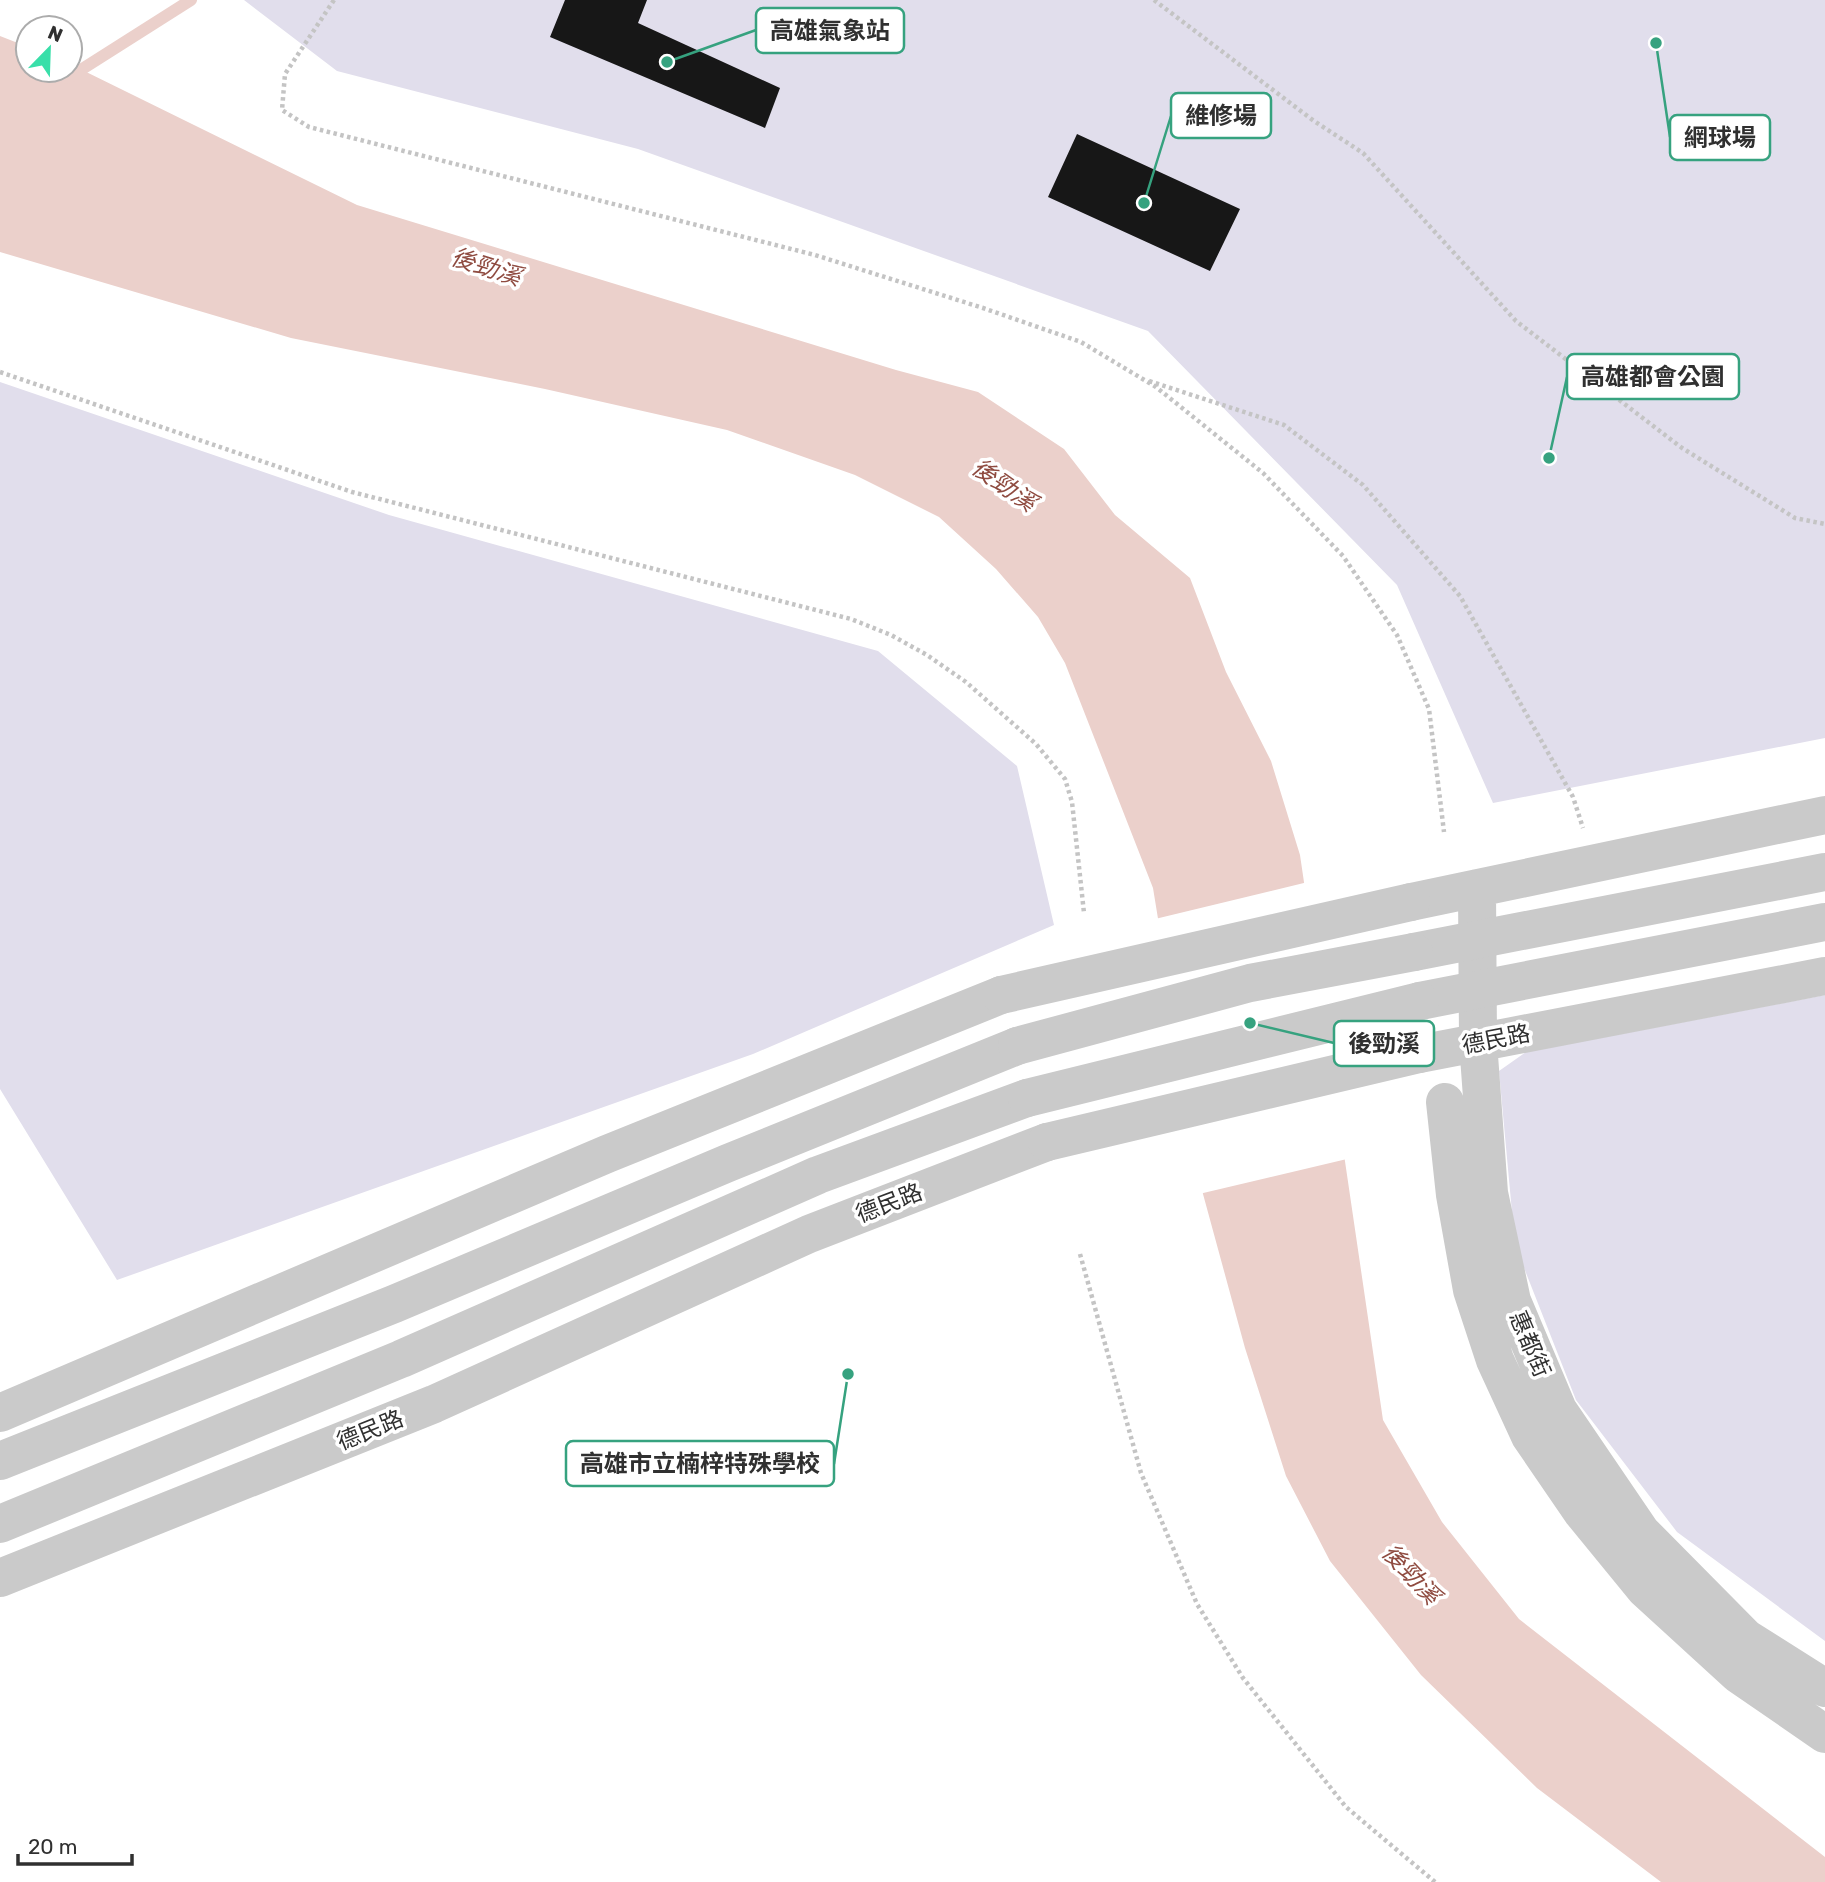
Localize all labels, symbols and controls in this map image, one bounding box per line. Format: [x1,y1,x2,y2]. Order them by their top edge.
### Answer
callout: 高雄氣象站 [756,8,904,53]
north arrow [14,14,84,84]
text: 高雄氣象站 [770,17,890,45]
text: N [45,21,66,47]
callout: 維修場 [1171,93,1271,138]
text: 維修場 [1185,102,1257,130]
callout: 網球場 [1670,115,1770,160]
text: 網球場 [1684,124,1756,152]
water label: 後勁溪 [447,243,527,292]
callout: 高雄都會公園 [1567,354,1739,399]
text: 高雄都會公園 [1581,363,1725,391]
water label: 後勁溪 [966,453,1044,519]
street label: 德民路 [1459,1019,1533,1059]
callout: 後勁溪 [1334,1021,1434,1066]
text: 後勁溪 [1348,1030,1420,1058]
street label: 德民路 [852,1178,926,1228]
street label: 惠都街 [1504,1307,1556,1381]
street label: 德民路 [333,1404,407,1456]
callout: 高雄市立楠梓特殊學校 [566,1441,834,1486]
text: 高雄市立楠梓特殊學校 [580,1450,820,1478]
water label: 後勁溪 [1376,1538,1448,1612]
scale bar [18,1822,131,1866]
text: 20 m [28,1834,77,1859]

